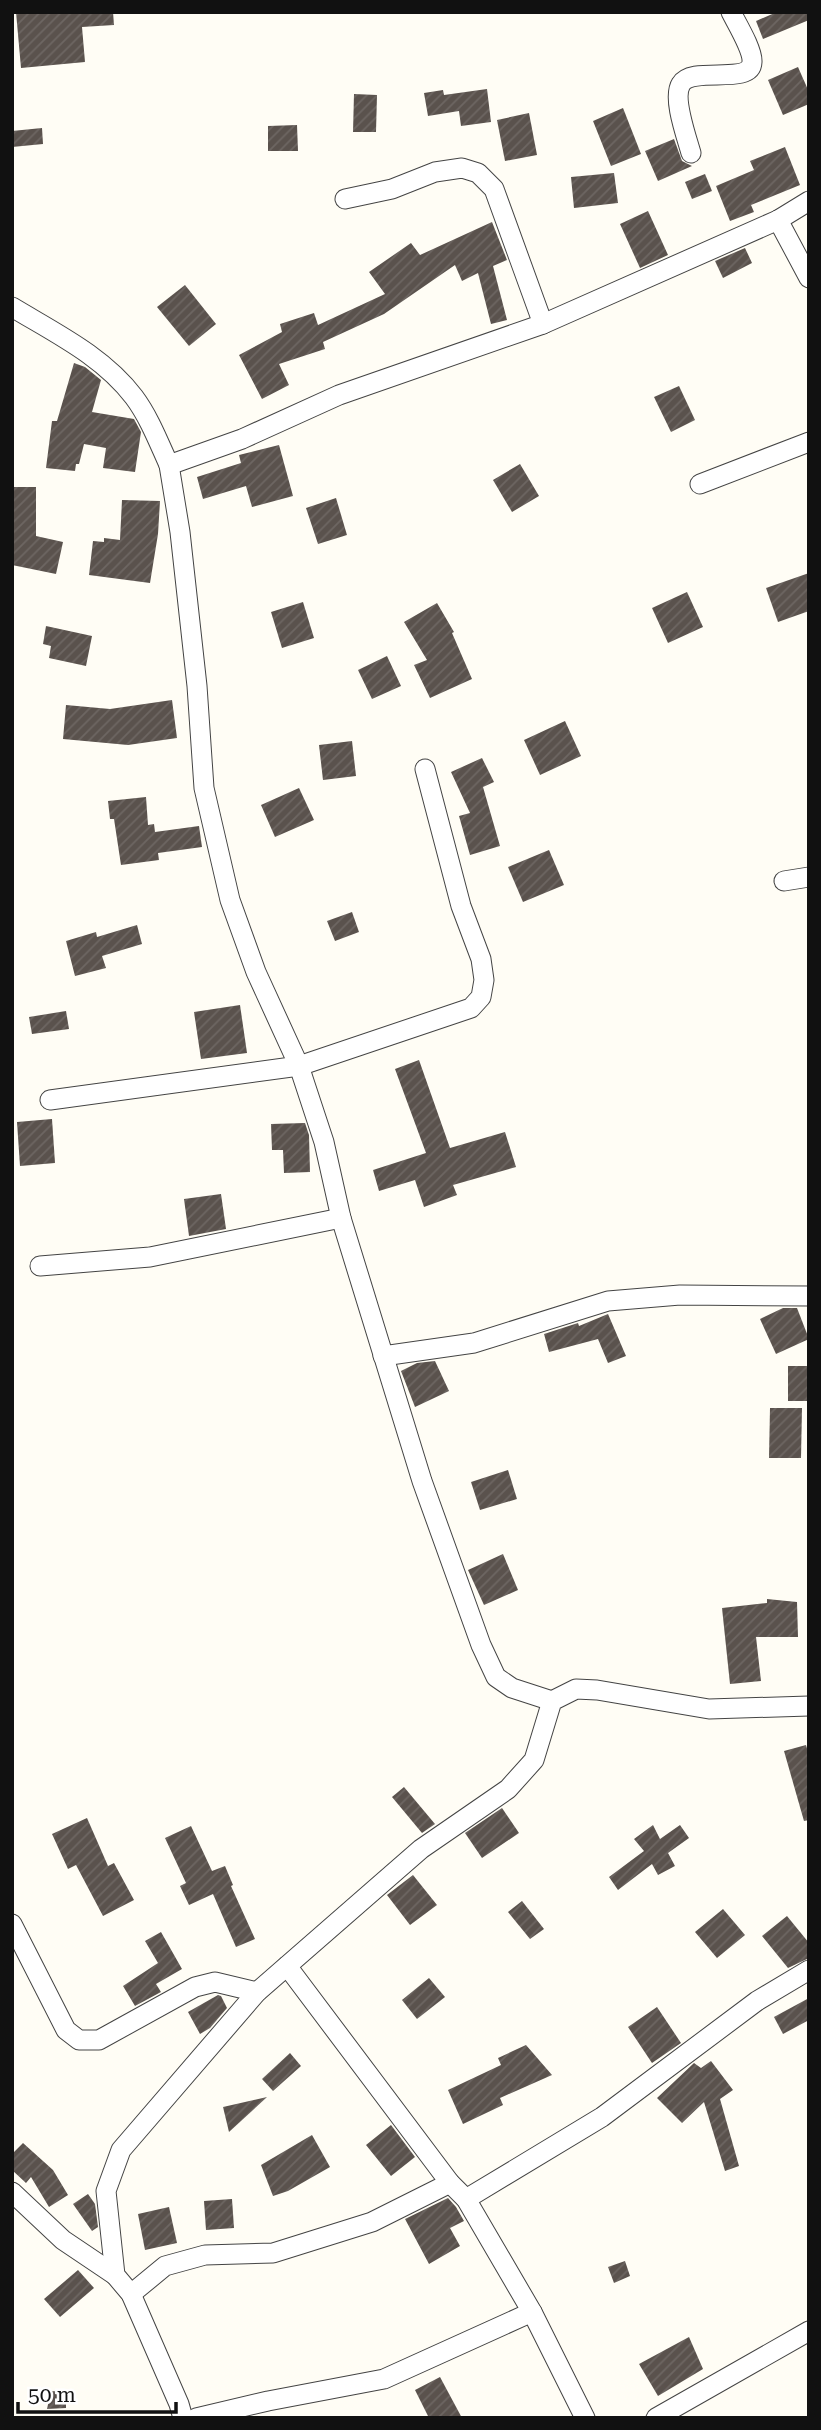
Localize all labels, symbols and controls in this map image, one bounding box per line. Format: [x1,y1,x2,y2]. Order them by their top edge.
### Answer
scale bar [18,2370,175,2414]
text: 50 m [28,2383,76,2407]

